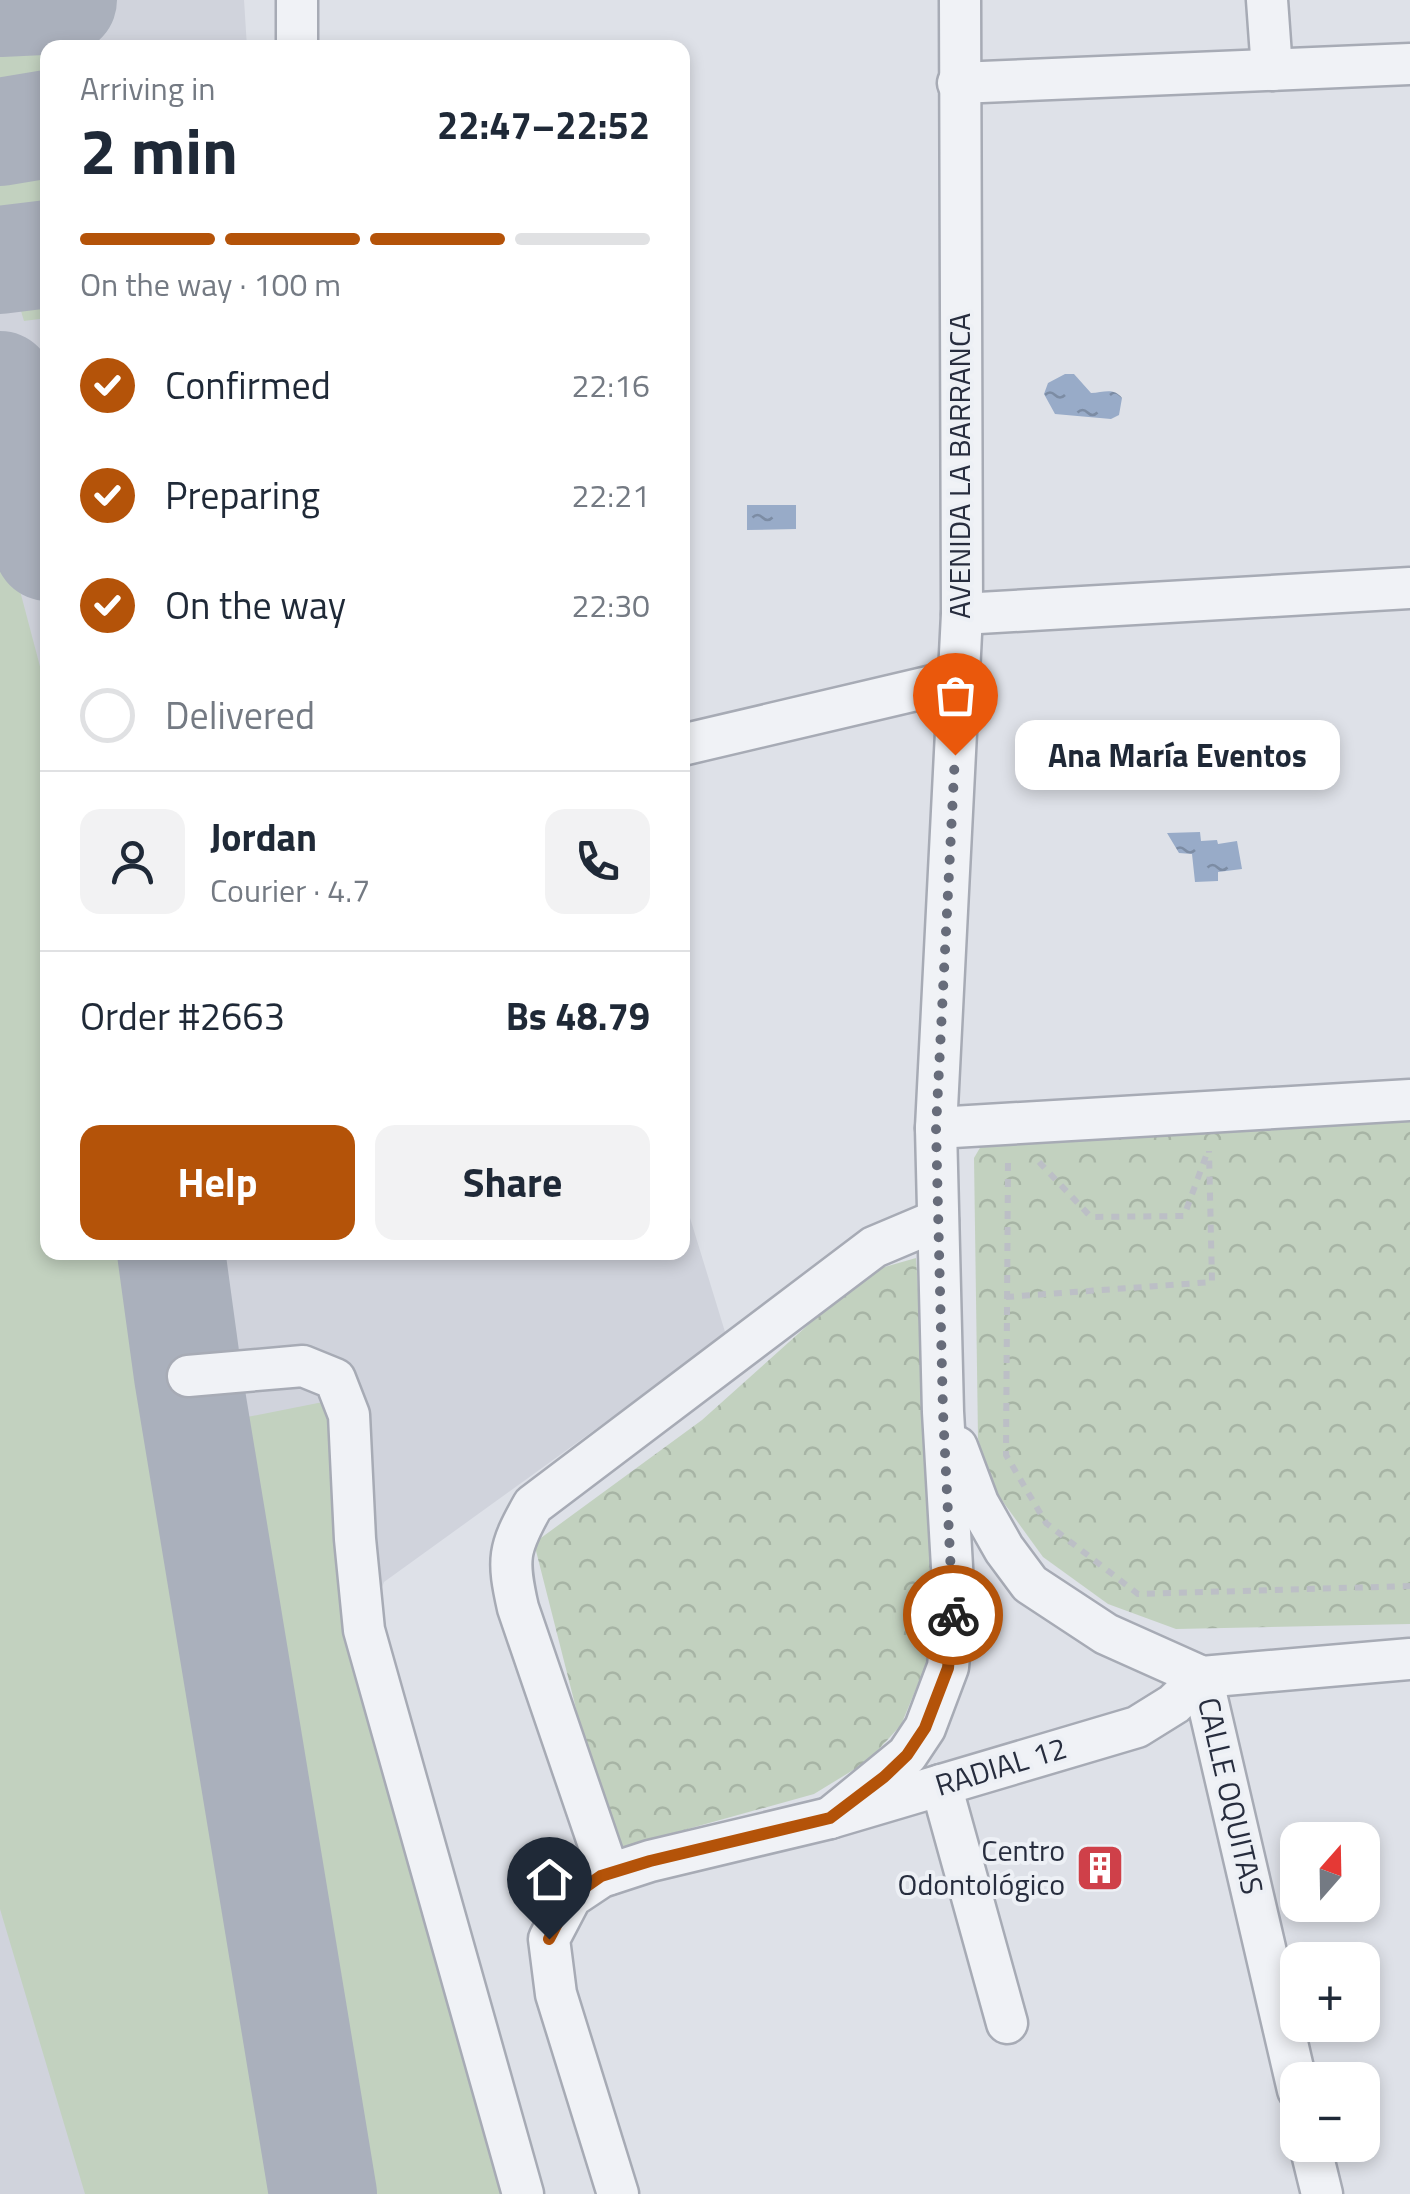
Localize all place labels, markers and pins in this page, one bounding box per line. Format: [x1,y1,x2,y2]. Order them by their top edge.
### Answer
pin [913,653,998,756]
callout: Ana María Eventos [1015,720,1340,790]
place label: Centro Odontológico [898,1827,1065,1907]
pin [507,1837,592,1940]
building icon: Centro Odontológico [1074,1842,1126,1894]

